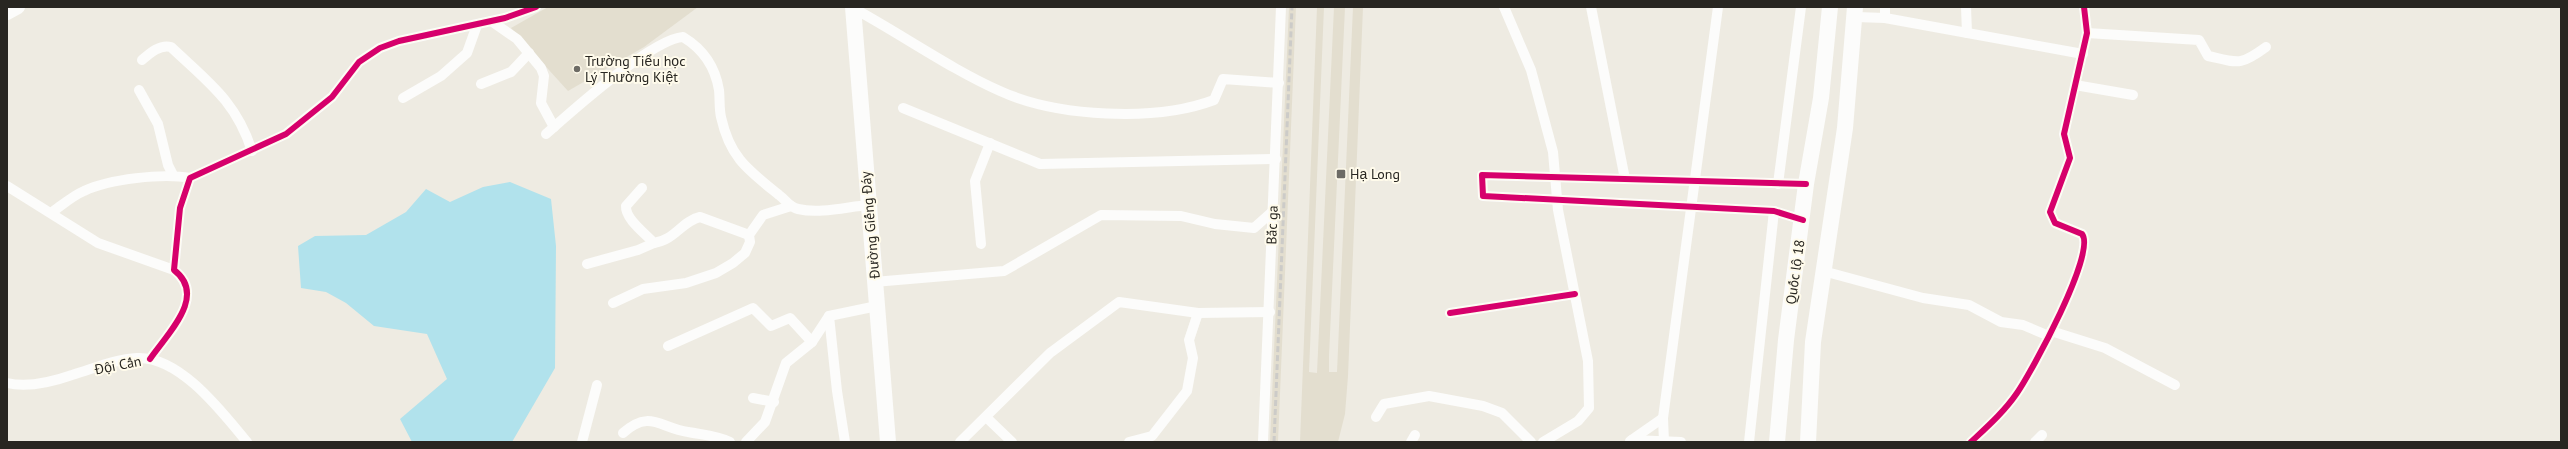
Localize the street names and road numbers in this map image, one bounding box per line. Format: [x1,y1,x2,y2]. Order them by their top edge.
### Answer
street label: Đường Giếng Đáy [856,170,884,280]
street label: Bắc ga [1262,205,1282,245]
street label: Quốc lộ 18 [1782,238,1808,306]
street label: Đội Cấn [92,352,143,379]

